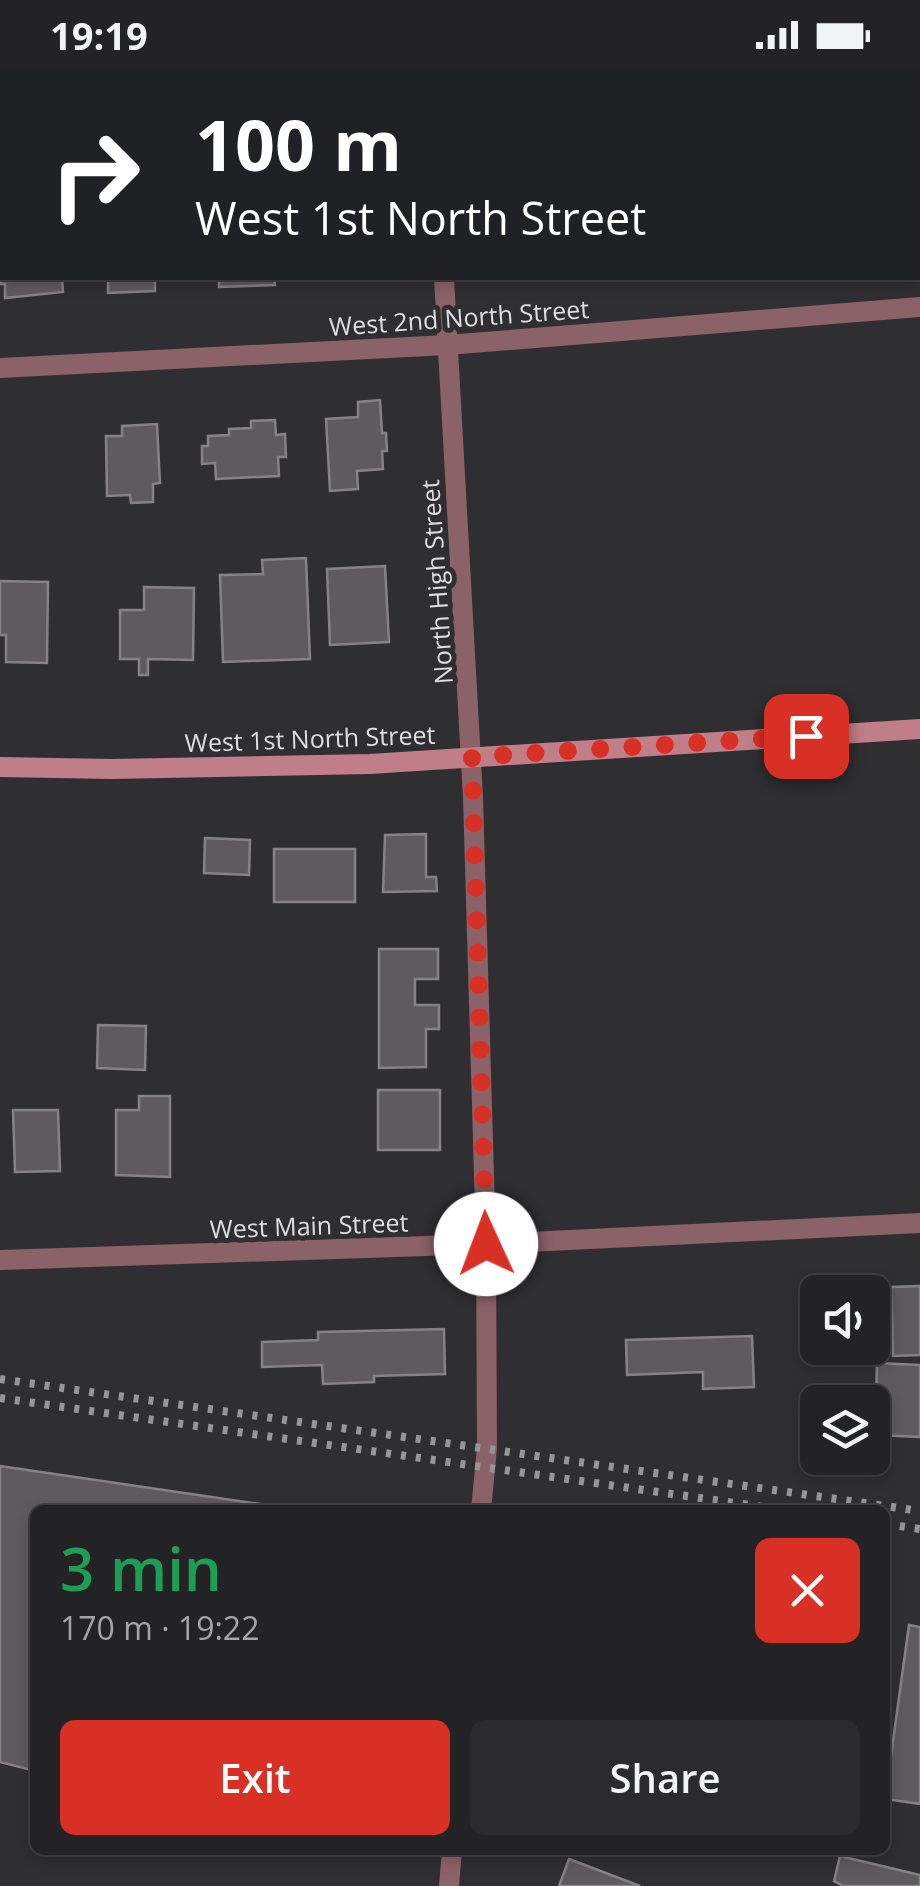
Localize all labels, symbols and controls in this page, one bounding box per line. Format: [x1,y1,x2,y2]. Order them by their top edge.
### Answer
text: 19:19 [50,9,148,61]
text: 100 m [195,96,402,192]
icon: right [30,110,160,240]
text: West 1st North Street [195,187,646,248]
street label: West 2nd North Street [328,291,590,343]
street label: North High Street [412,479,460,685]
pin [764,694,849,779]
icon: arrive [779,709,834,764]
street label: West 1st North Street [184,717,436,759]
position arrow [434,1192,538,1296]
street label: West Main Street [209,1205,409,1245]
map controls [800,1275,890,1475]
button: sound [800,1275,890,1365]
button: layers [800,1385,890,1475]
text: 3 min [60,1527,222,1609]
button: close [755,1538,860,1643]
text: 170 m · 19:22 [60,1606,259,1649]
button: Exit [60,1720,450,1835]
button: Share [470,1720,860,1835]

